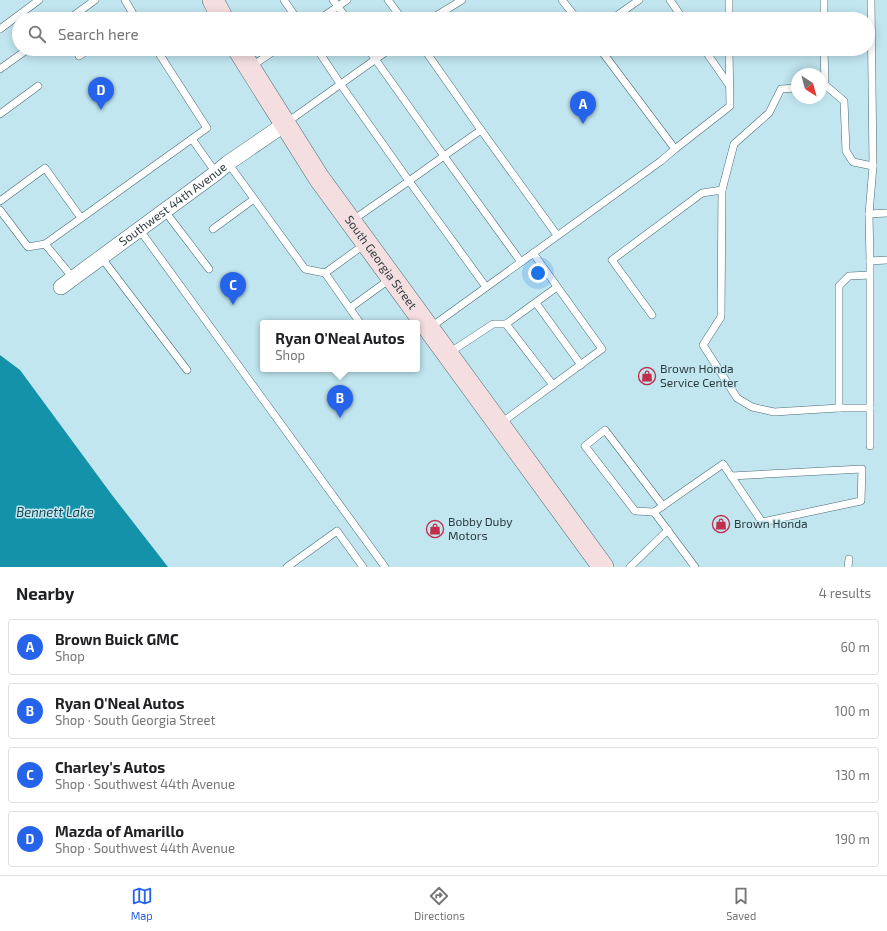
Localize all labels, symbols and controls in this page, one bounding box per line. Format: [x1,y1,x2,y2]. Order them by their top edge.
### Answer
search box [12,12,875,56]
icon: search [26,23,48,45]
text: Search here [58,25,139,43]
north arrow [791,68,827,104]
pin: D [88,77,114,110]
pin: A [570,91,596,124]
street label: Southwest 44th Avenue [116,159,229,248]
street label: South Georgia Street [343,212,421,312]
your location [528,263,548,283]
pin: C [220,272,246,305]
popup [260,320,420,372]
text: Ryan O'Neal Autos [275,329,405,347]
text: Shop [275,347,305,363]
place label: Brown Honda Service Center [660,361,738,389]
shop icon: Brown Honda Service Center [637,366,657,386]
pin: B [327,385,353,418]
water label: Bennett Lake [16,504,94,520]
place label: Bobby Duby Motors [448,514,513,542]
shop icon: Brown Honda [711,514,731,534]
place label: Brown Honda [734,516,808,530]
shop icon: Bobby Duby Motors [425,519,445,539]
text: Nearby [16,583,74,603]
text: 4 results [819,585,871,601]
text: Brown Buick GMC [55,630,179,648]
text: A [26,639,34,655]
text: 60 m [840,639,870,655]
text: Shop [55,648,85,664]
text: Ryan O'Neal Autos [55,694,184,712]
text: B [26,703,34,719]
text: 100 m [835,703,870,719]
text: Shop · South Georgia Street [55,712,215,728]
text: Charley's Autos [55,758,165,776]
text: C [26,767,34,783]
text: 130 m [835,767,870,783]
text: Shop · Southwest 44th Avenue [55,776,235,792]
text: Mazda of Amarillo [55,822,184,840]
text: D [26,831,34,847]
text: 190 m [835,831,870,847]
text: Shop · Southwest 44th Avenue [55,840,235,856]
tab: Map [131,885,153,922]
tab: Directions [414,885,465,922]
tab: Saved [726,885,756,922]

